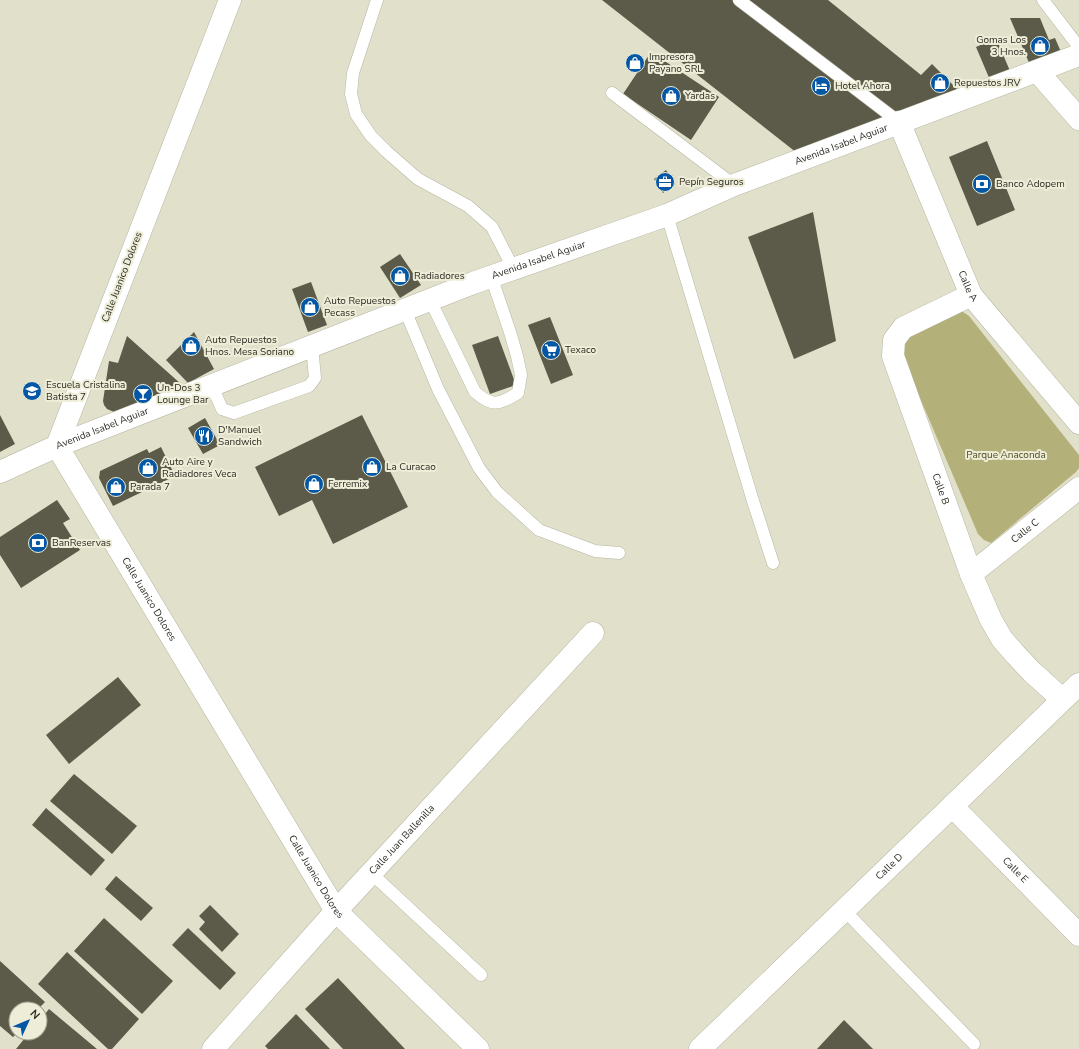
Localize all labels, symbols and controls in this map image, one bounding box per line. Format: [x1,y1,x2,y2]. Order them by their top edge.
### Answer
place label: Gomas Los 3 Hnos. [976,33,1026,59]
shop icon: Gomas Los 3 Hnos. [1029,35,1051,57]
place label: Impresora Payano SRL [649,50,703,76]
shop icon: Impresora Payano SRL [624,52,646,74]
shop icon: Repuestos JRV [929,72,951,94]
hotel icon: Hotel Ahora [810,75,832,97]
place label: Repuestos JRV [954,76,1021,90]
place label: Hotel Ahora [835,79,890,93]
shop icon: Yardas [660,85,682,107]
place label: Yardas [684,89,715,103]
street label: Avenida Isabel Aguiar [793,121,890,169]
office icon: Pepín Seguros [654,171,676,193]
bank icon: Banco Adopem [971,173,993,195]
place label: Pepín Seguros [679,175,744,189]
place label: Banco Adopem [996,177,1065,191]
street label: Calle Juanico Dolores [98,230,146,324]
street label: Avenida Isabel Aguiar [490,237,588,283]
shop icon: Radiadores [389,265,411,287]
street label: Calle A [955,268,981,305]
place label: Radiadores [414,269,465,283]
place label: Auto Repuestos Pecass [324,294,396,320]
shop icon: Auto Repuestos Pecass [299,296,321,318]
place label: Auto Repuestos Hnos. Mesa Soriano [205,333,295,359]
shop icon: Auto Repuestos Hnos. Mesa Soriano [180,335,202,357]
supermarket icon: Texaco [540,339,562,361]
place label: Texaco [565,343,597,357]
place label: Escuela Cristalina Batista 7 [46,378,125,404]
school or university icon: Escuela Cristalina Batista 7 [21,380,43,402]
place label: Un-Dos 3 Lounge Bar [157,381,209,407]
bar icon: Un-Dos 3 Lounge Bar [132,383,154,405]
street label: Avenida Isabel Aguiar [54,404,151,453]
place label: D'Manuel Sandwich [218,423,262,449]
restaurant icon: D'Manuel Sandwich [193,425,215,447]
park label: Parque Anaconda [966,448,1046,462]
place label: Auto Aire y Radiadores Veca [162,455,237,481]
shop icon: La Curacao [361,456,383,478]
shop icon: Auto Aire y Radiadores Veca [137,457,159,479]
place label: La Curacao [386,460,436,474]
street label: Calle B [929,471,953,507]
shop icon: Ferremix [303,473,325,495]
shop icon: Parada 7 [105,476,127,498]
place label: Ferremix [328,477,368,491]
place label: Parada 7 [130,480,170,494]
street label: Calle C [1008,515,1042,547]
bank icon: BanReservas [27,532,49,554]
place label: BanReservas [52,536,111,550]
street label: Calle Juanico Dolores [118,555,180,644]
street label: Calle Juan Ballenilla [366,802,438,878]
street label: Calle Juanico Dolores [285,832,347,922]
street label: Calle D [873,850,906,883]
street label: Calle E [999,854,1031,886]
north arrow [8,1001,48,1041]
text: N [27,1006,43,1023]

